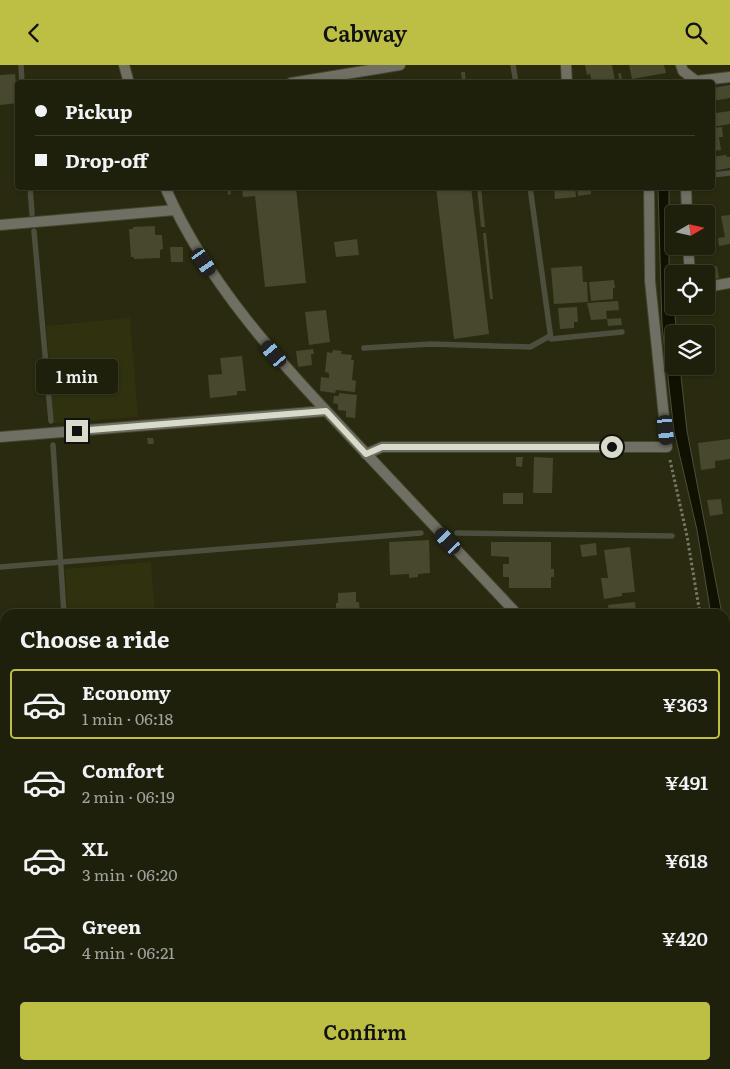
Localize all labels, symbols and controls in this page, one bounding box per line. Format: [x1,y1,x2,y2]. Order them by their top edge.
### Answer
text: Cabway [323,16,407,49]
icon: back [20,19,48,47]
icon: search [682,19,710,47]
text: Pickup [65,97,133,125]
text: Drop-off [65,146,148,174]
north arrow [665,205,715,255]
map controls [665,205,715,375]
car [189,245,218,279]
button: locate [665,265,715,315]
button: layers [665,325,715,375]
car [258,338,289,370]
callout: 1 min [36,359,118,393]
text: 1 min [56,364,98,388]
car [656,414,675,446]
route end [66,420,88,442]
route start [601,436,623,458]
car [432,525,463,557]
text: Choose a ride [20,622,169,655]
text: Economy [82,678,171,706]
icon: car [22,682,67,727]
text: ¥363 [663,690,708,718]
text: 1 min · 06:18 [82,706,173,730]
text: Comfort [82,756,164,784]
icon: car [22,760,67,805]
text: ¥491 [665,768,708,796]
text: 2 min · 06:19 [82,784,175,808]
text: XL [82,834,109,862]
icon: car [22,838,67,883]
text: ¥618 [665,846,708,874]
text: 3 min · 06:20 [82,862,177,886]
text: Green [82,912,141,940]
icon: car [22,916,67,961]
text: ¥420 [662,924,708,952]
text: 4 min · 06:21 [82,940,175,964]
button: Confirm [20,1002,710,1060]

